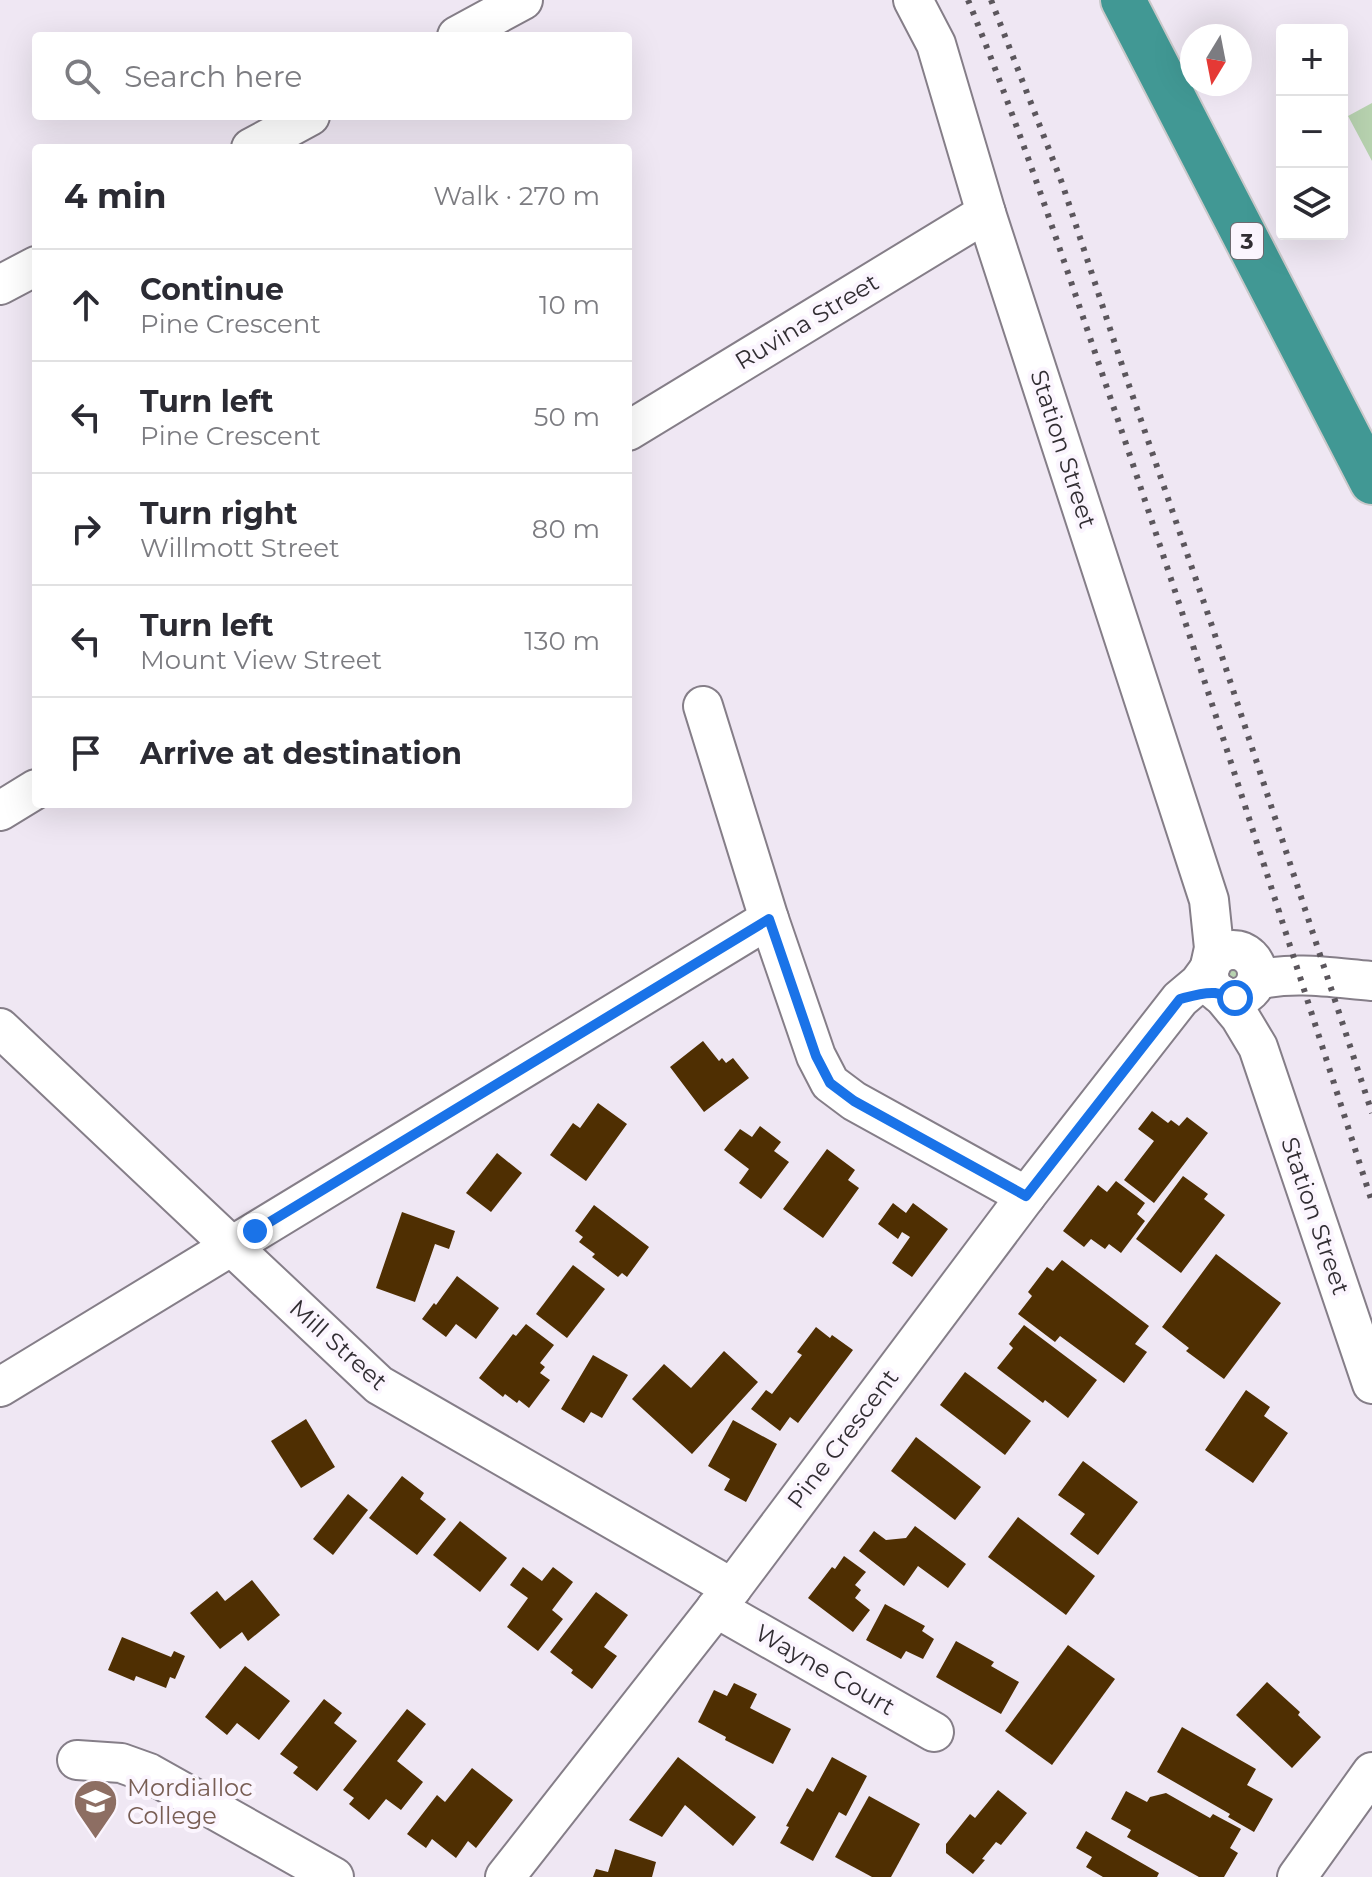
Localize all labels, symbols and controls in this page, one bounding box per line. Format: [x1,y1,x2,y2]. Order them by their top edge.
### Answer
north arrow [1180,24,1252,96]
map controls [1276,24,1348,240]
button: + [1276,24,1348,96]
search box [32,32,632,120]
icon: search [60,54,104,98]
text: Search here [124,58,302,95]
button: − [1276,96,1348,168]
button: layers [1276,168,1348,240]
text: 4 min [64,175,166,217]
text: Walk · 270 m [433,180,600,212]
road number: 3 [1231,223,1263,259]
street label: Ruvina Street [730,267,884,376]
text: Continue [140,271,284,308]
icon: ahead [64,283,108,327]
text: 10 m [539,289,600,321]
text: Pine Crescent [140,308,321,340]
street label: Station Street [1024,366,1103,532]
text: Turn left [140,383,273,420]
icon: left [64,395,108,439]
text: 50 m [534,401,600,433]
text: Pine Crescent [140,420,321,452]
text: Turn right [140,495,297,532]
icon: right [64,507,108,551]
text: 80 m [532,513,600,545]
text: Willmott Street [140,532,339,564]
text: Turn left [140,607,273,644]
icon: left [64,619,108,663]
text: 130 m [524,625,600,657]
text: Mount View Street [140,644,382,676]
icon: arrive [64,731,108,775]
text: Arrive at destination [140,735,462,772]
route start [1217,980,1253,1016]
street label: Station Street [1275,1133,1356,1299]
route end [237,1213,273,1249]
street label: Mill Street [284,1293,393,1396]
street label: Pine Crescent [781,1363,905,1514]
street label: Wayne Court [750,1618,900,1721]
place label: Mordialloc College [127,1773,253,1830]
school or university icon: Mordialloc College [72,1778,120,1841]

